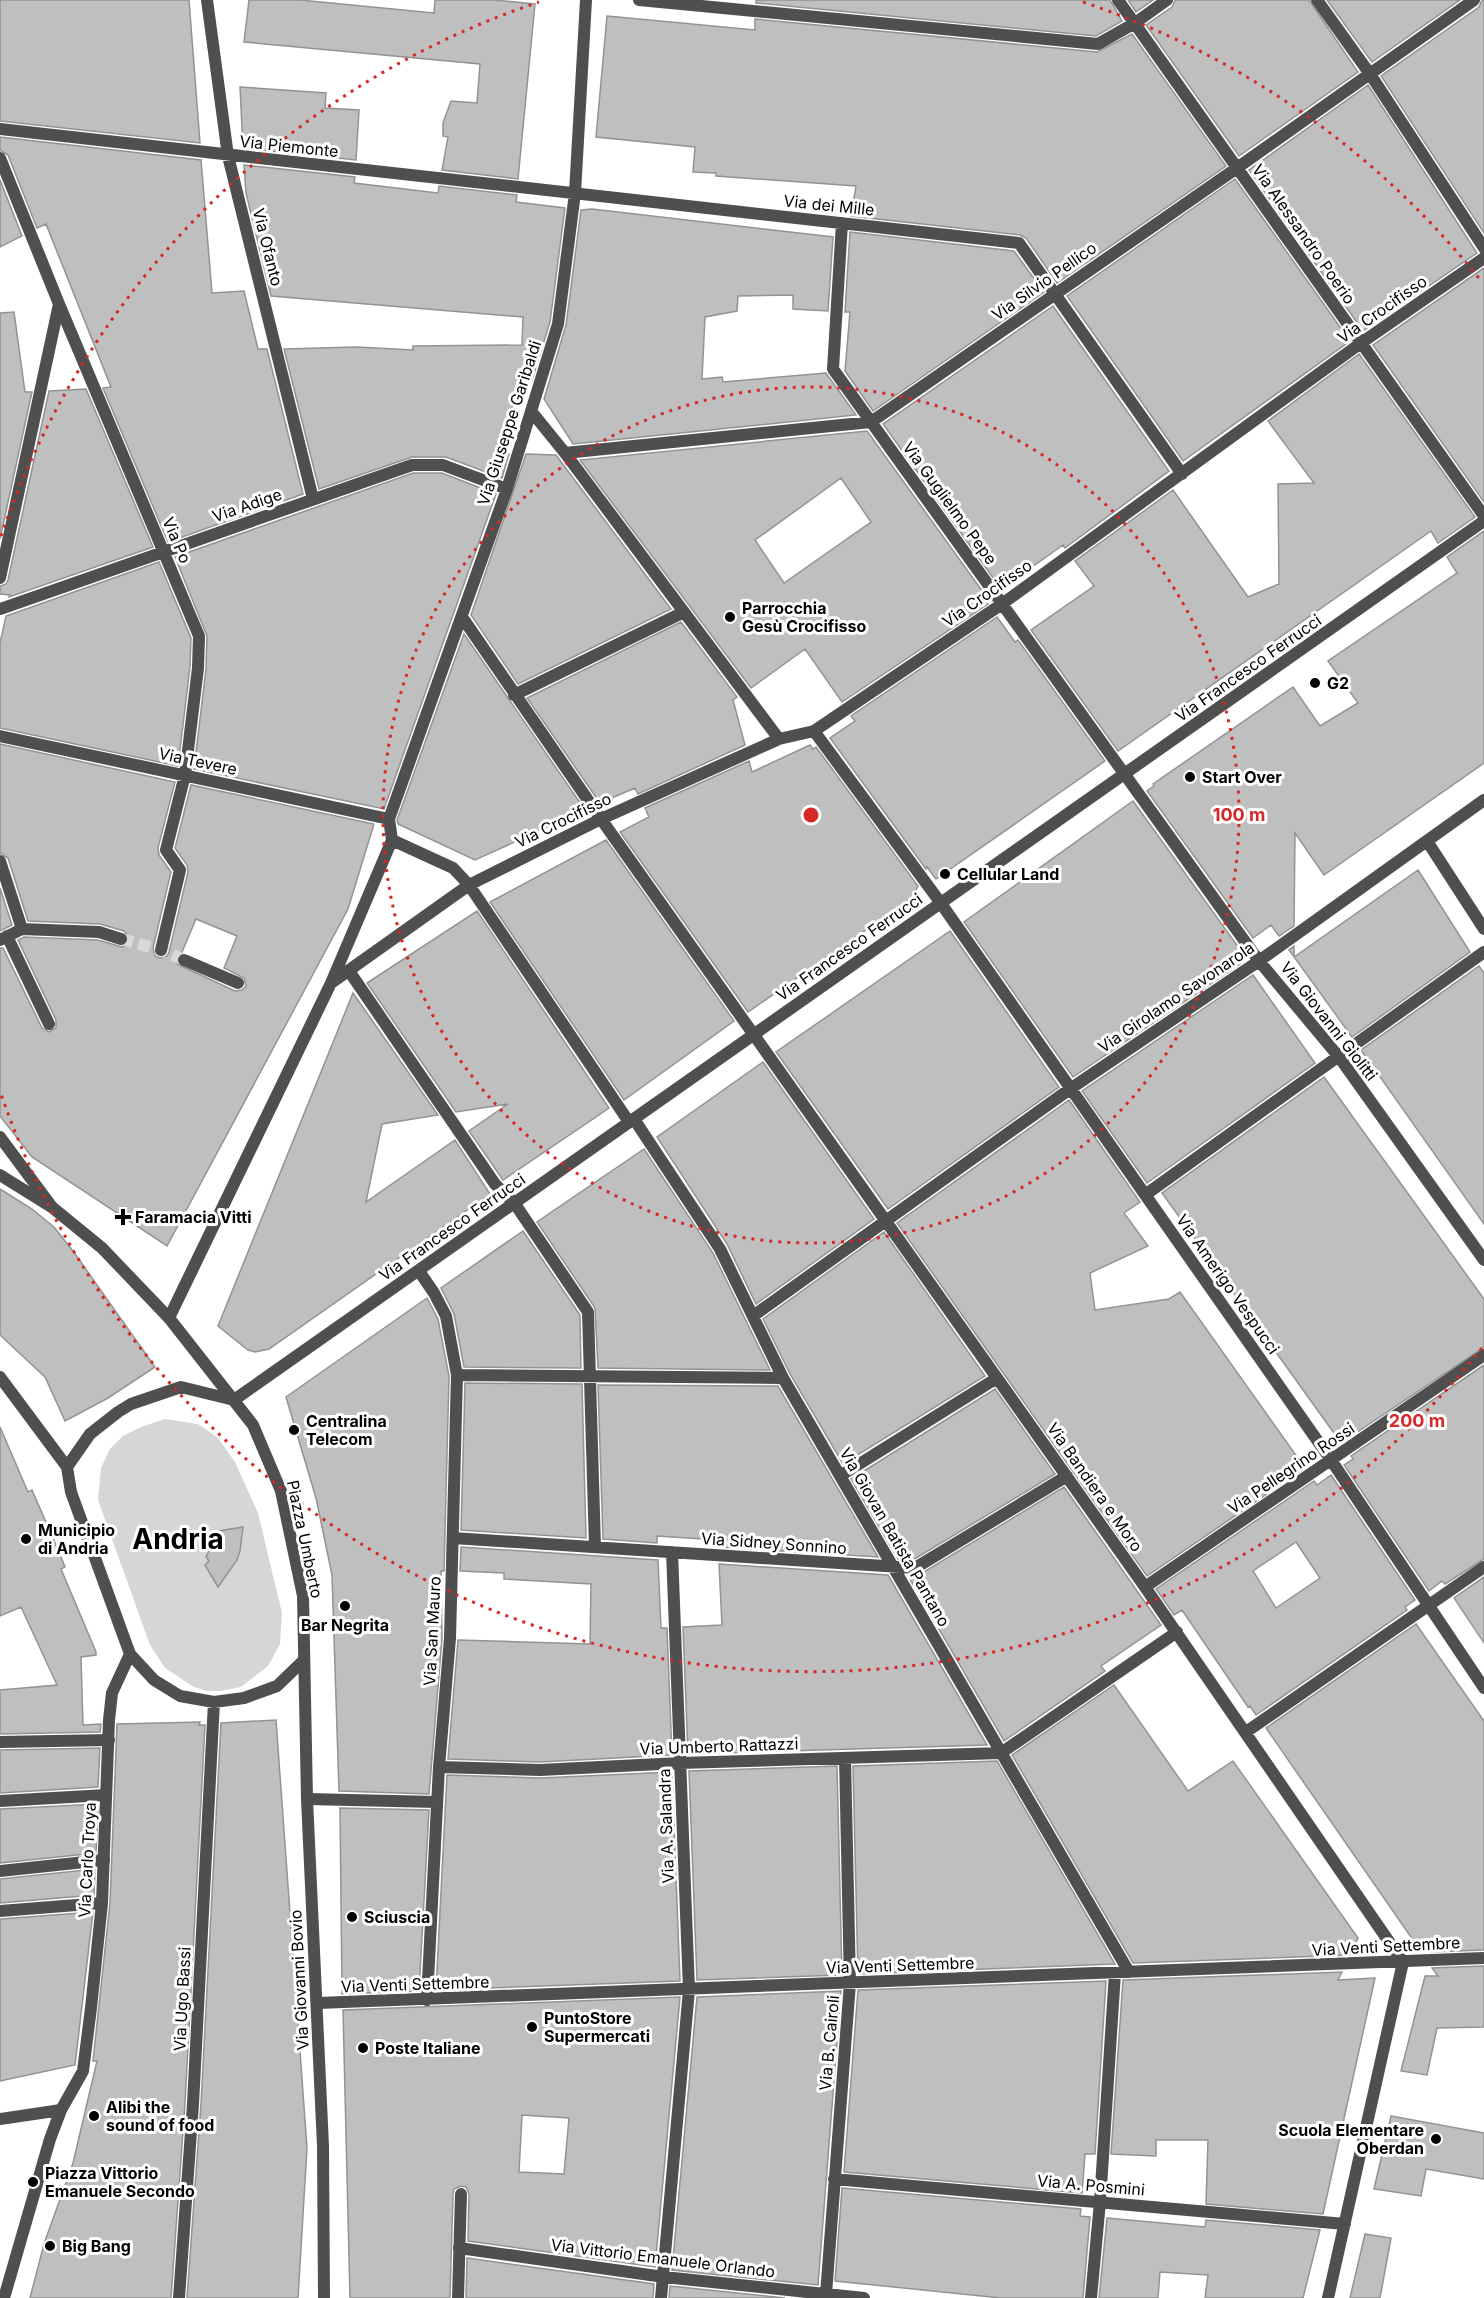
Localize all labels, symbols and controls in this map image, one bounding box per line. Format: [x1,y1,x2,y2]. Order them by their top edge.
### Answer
street label: Via Piemonte [239,131,339,161]
street label: Via Alessandro Poerio [1248,160,1360,308]
street label: Via dei Mille [783,190,875,220]
street label: Via Ofanto [249,206,287,288]
street label: Via Silvio Pellico [988,237,1100,325]
street label: Via Crocifisso [1333,271,1431,347]
street label: Via Giuseppe Garibaldi [473,338,545,508]
street label: Via Guglielmo Pepe [899,438,1001,568]
street label: Via Adige [210,484,284,526]
street label: Via Po [158,514,196,566]
street label: Via Crocifisso [938,555,1036,631]
place label: Parrocchia Gesù Crocifisso [742,598,867,636]
marker: Parrocchia Gesù Crocifisso [723,610,737,624]
street label: Via Francesco Ferrucci [1171,610,1325,726]
place label: G2 [1327,673,1349,693]
marker: G2 [1308,676,1322,690]
street label: Via Tevere [157,743,239,779]
place label: Start Over [1202,767,1282,787]
marker: Start Over [1183,770,1197,784]
street label: Via Crocifisso [512,788,614,852]
text: 100 m [1213,804,1265,825]
centre of rings [801,805,821,825]
place label: Cellular Land [957,864,1059,884]
marker: Cellular Land [938,867,952,881]
street label: Via Francesco Ferrucci [772,889,926,1005]
street label: Via Girolamo Savonarola [1094,937,1258,1057]
street label: Via Giovanni Giolitti [1276,957,1382,1085]
street label: Via Francesco Ferrucci [375,1169,529,1285]
place label: Faramacia Vitti [135,1207,252,1227]
marker: Faramacia Vitti [116,1210,130,1224]
street label: Via Amerigo Vespucci [1172,1210,1284,1358]
text: 200 m [1389,1410,1445,1431]
place label: Centralina Telecom [306,1411,387,1449]
street label: Via Pellegrino Rossi [1224,1418,1358,1518]
street label: Via Bandiera e Moro [1043,1419,1147,1555]
marker: Centralina Telecom [287,1423,301,1437]
street label: Via Giovan Batista Pantano [836,1444,954,1630]
street label: Piazza Umberto [283,1478,327,1600]
place label: Municipio di Andria [38,1520,115,1558]
district label: Andria [132,1522,224,1556]
street label: Via Sidney Sonnino [700,1528,848,1558]
marker: Municipio di Andria [19,1532,33,1546]
street label: Via San Mauro [419,1576,445,1686]
marker: Bar Negrita [338,1599,352,1613]
place label: Bar Negrita [301,1615,389,1635]
street label: Via Umberto Rattazzi [639,1733,799,1759]
street label: Via A. Salandra [654,1768,678,1884]
street label: Via Carlo Troya [74,1802,100,1918]
place label: Sciuscia [364,1907,430,1927]
street label: Via Giovanni Bovio [285,1909,313,2051]
marker: Sciuscia [345,1910,359,1924]
street label: Via Venti Settembre [1311,1932,1461,1960]
street label: Via Ugo Bassi [169,1946,195,2052]
street label: Via Venti Settembre [825,1952,975,1978]
street label: Via Venti Settembre [340,1971,490,1997]
street label: Via B. Cairoli [815,1994,843,2092]
place label: PuntoStore Supermercati [544,2008,650,2046]
marker: PuntoStore Supermercati [525,2020,539,2034]
place label: Poste Italiane [375,2038,480,2058]
marker: Poste Italiane [356,2041,370,2055]
place label: Alibi the sound of food [106,2097,214,2135]
marker: Alibi the sound of food [87,2109,101,2123]
place label: Scuola Elementare Oberdan [1278,2120,1424,2158]
marker: Scuola Elementare Oberdan [1429,2132,1443,2146]
place label: Piazza Vittorio Emanuele Secondo [45,2163,195,2201]
street label: Via A. Posmini [1036,2170,1146,2200]
marker: Piazza Vittorio Emanuele Secondo [26,2175,40,2189]
street label: Via Vittorio Emanuele Orlando [550,2234,776,2282]
place label: Big Bang [62,2236,131,2256]
marker: Big Bang [43,2239,57,2253]

